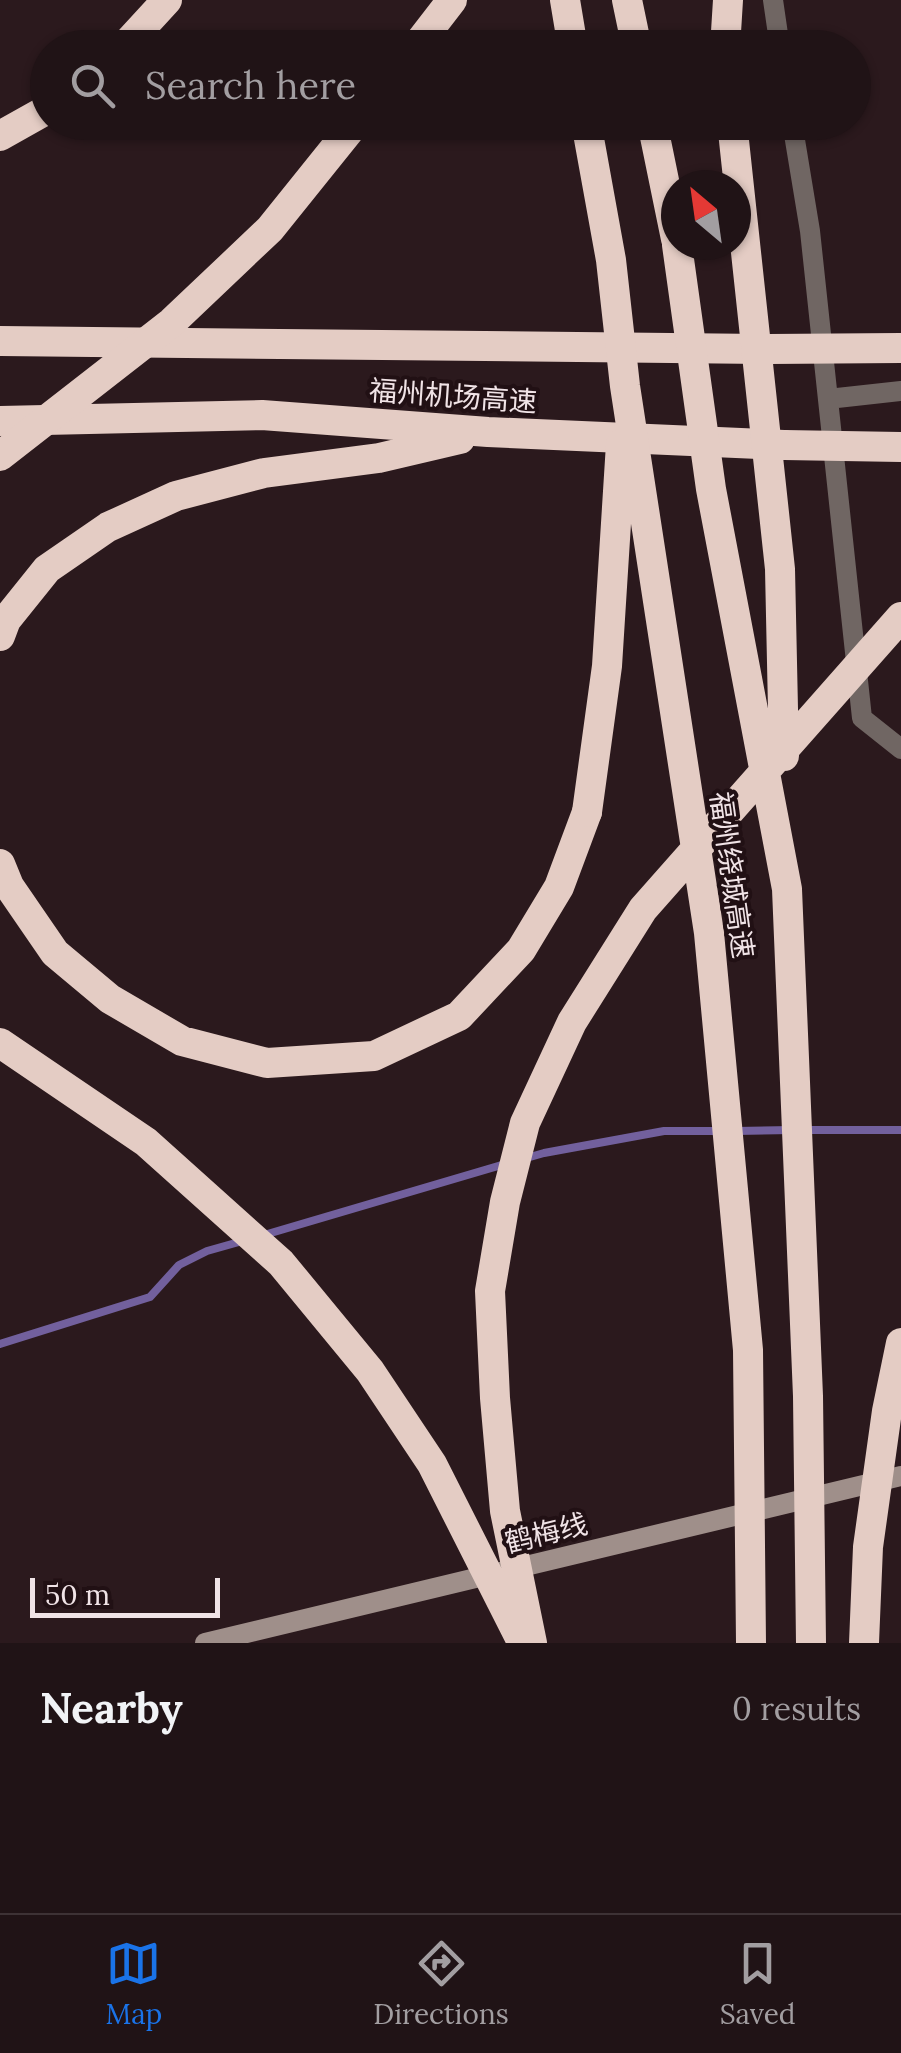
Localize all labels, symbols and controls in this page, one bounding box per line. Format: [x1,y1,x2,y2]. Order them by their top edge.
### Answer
search box [30,30,871,140]
icon: search [65,58,120,113]
text: Search here [145,61,356,109]
north arrow [661,170,751,260]
street label: 福州机场高速 [368,372,538,420]
street label: 福州绕城高速 [702,789,762,961]
street label: 鹤梅线 [501,1505,591,1561]
scale bar [30,1573,220,1618]
text: 50 m [45,1577,110,1613]
text: Nearby [40,1681,183,1735]
text: 0 results [732,1688,861,1729]
tab: Map [105,1936,162,2032]
tab: Directions [373,1936,509,2032]
tab: Saved [720,1936,796,2032]

